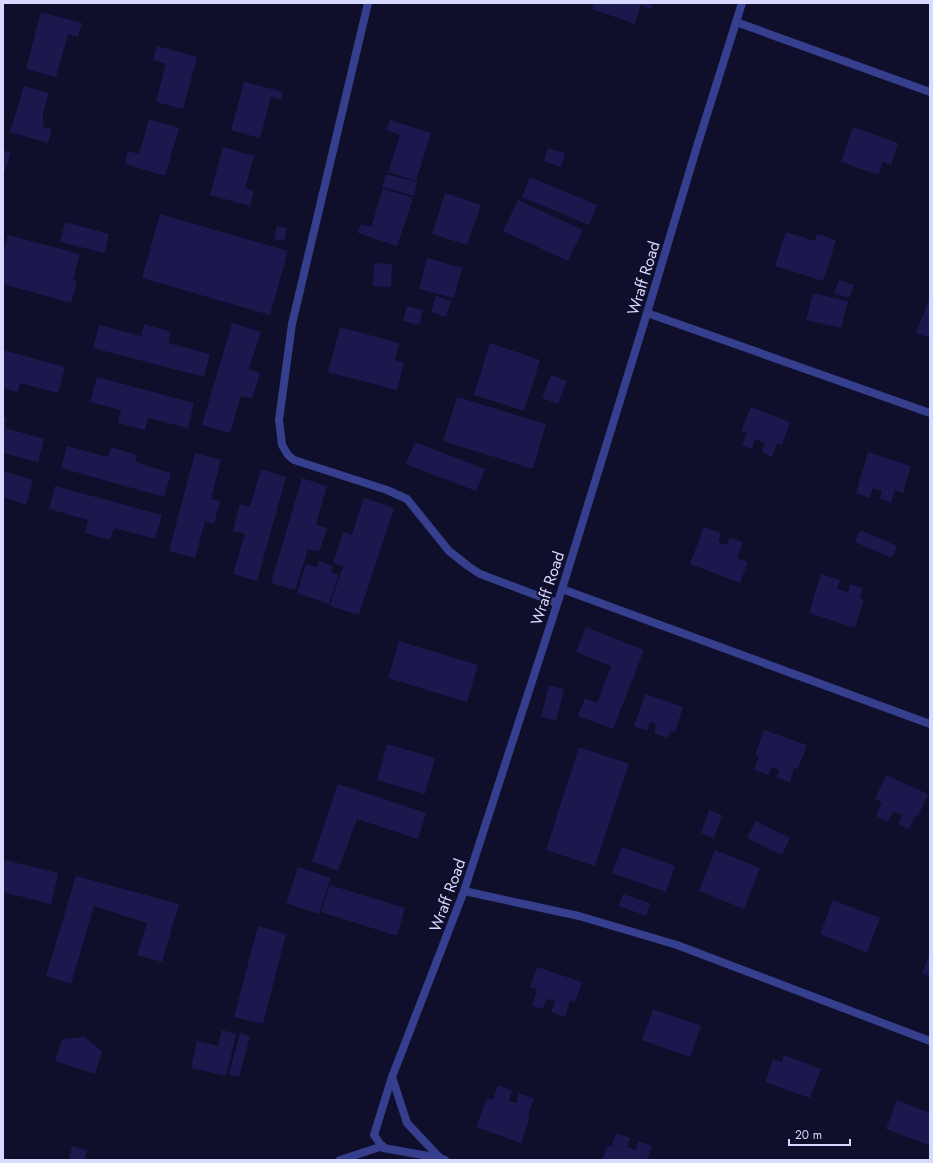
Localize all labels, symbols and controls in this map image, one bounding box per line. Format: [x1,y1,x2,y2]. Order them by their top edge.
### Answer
street label: Wraff Road [621,238,666,318]
street label: Wraff Road [525,548,570,628]
street label: Wraff Road [424,855,471,935]
scale bar [789,1121,850,1147]
text: 20 m [795,1126,822,1144]

